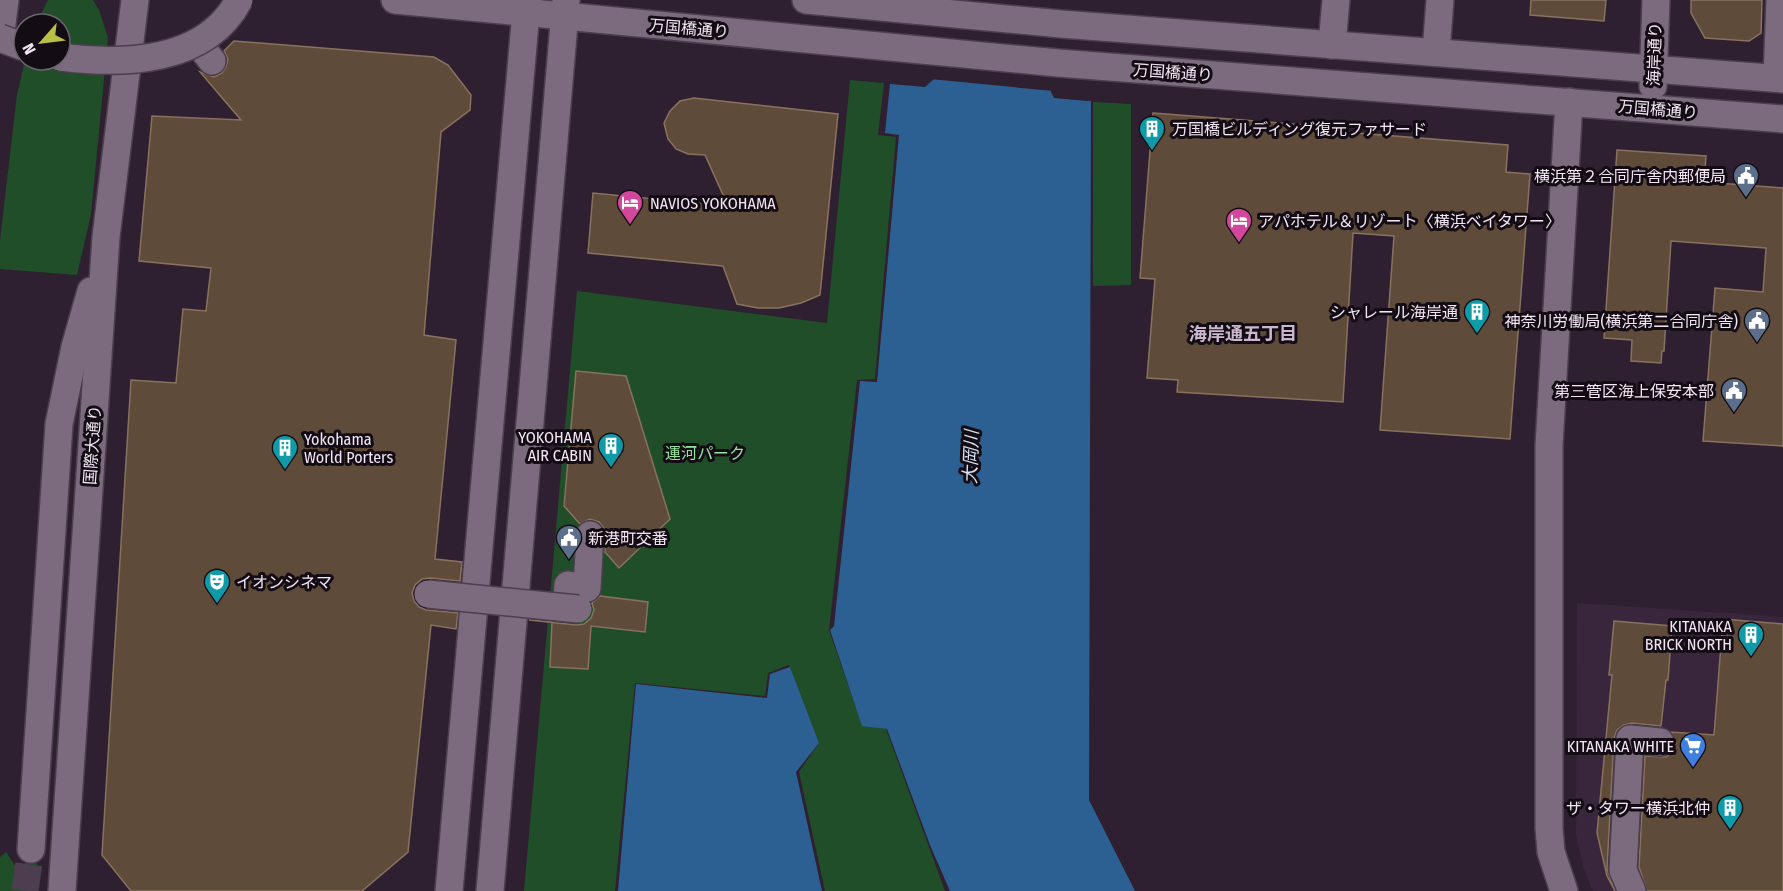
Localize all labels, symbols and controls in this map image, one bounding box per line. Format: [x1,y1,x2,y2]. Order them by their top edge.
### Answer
north arrow [12,12,72,72]
street label: 万国橋通り [648,16,730,41]
street label: 海岸通り [1644,22,1665,86]
text: N [19,40,40,58]
street label: 万国橋通り [1132,60,1214,85]
street label: 万国橋通り [1617,97,1699,122]
building icon: 万国橋ビルディング復元ファサード [1137,114,1167,152]
place label: 万国橋ビルディング復元ファサード [1172,120,1427,139]
public building icon: 横浜第２合同庁舎内郵便局 [1731,161,1761,199]
place label: 横浜第２合同庁舎内郵便局 [1534,167,1726,186]
hotel icon: NAVIOS YOKOHAMA [615,188,645,226]
place label: NAVIOS YOKOHAMA [650,194,776,213]
hotel icon: アパホテル＆リゾート〈横浜ベイタワー〉 [1224,206,1254,244]
place label: アパホテル＆リゾート〈横浜ベイタワー〉 [1258,212,1561,231]
building icon: シャレール海岸通 [1462,297,1492,335]
place label: シャレール海岸通 [1330,303,1458,322]
public building icon: 神奈川労働局(横浜第二合同庁舎) [1742,306,1772,344]
place label: 神奈川労働局(横浜第二合同庁舎) [1505,312,1738,331]
district label: 海岸通五丁目 [1189,323,1297,345]
public building icon: 第三管区海上保安本部 [1719,376,1749,414]
place label: 第三管区海上保安本部 [1554,382,1714,401]
street label: 国際大通り [80,404,105,486]
place label: YOKOHAMA AIR CABIN [518,428,593,465]
water label: 大岡川 [959,428,983,484]
place label: Yokohama World Porters [304,430,393,467]
building icon: YOKOHAMA AIR CABIN [596,431,626,469]
building icon: Yokohama World Porters [270,433,300,471]
park label: 運河パーク [665,444,745,463]
public building icon: 新港町交番 [554,523,584,561]
place label: 新港町交番 [588,529,668,548]
theatre icon: イオンシネマ [202,567,232,605]
place label: イオンシネマ [236,573,332,592]
place label: KITANAKA BRICK NORTH [1645,617,1733,654]
building icon: KITANAKA BRICK NORTH [1736,620,1766,658]
supermarket icon: KITANAKA WHITE [1678,731,1708,769]
place label: KITANAKA WHITE [1567,737,1674,756]
building icon: ザ・タワー横浜北仲 [1715,793,1745,831]
place label: ザ・タワー横浜北仲 [1566,799,1710,818]

